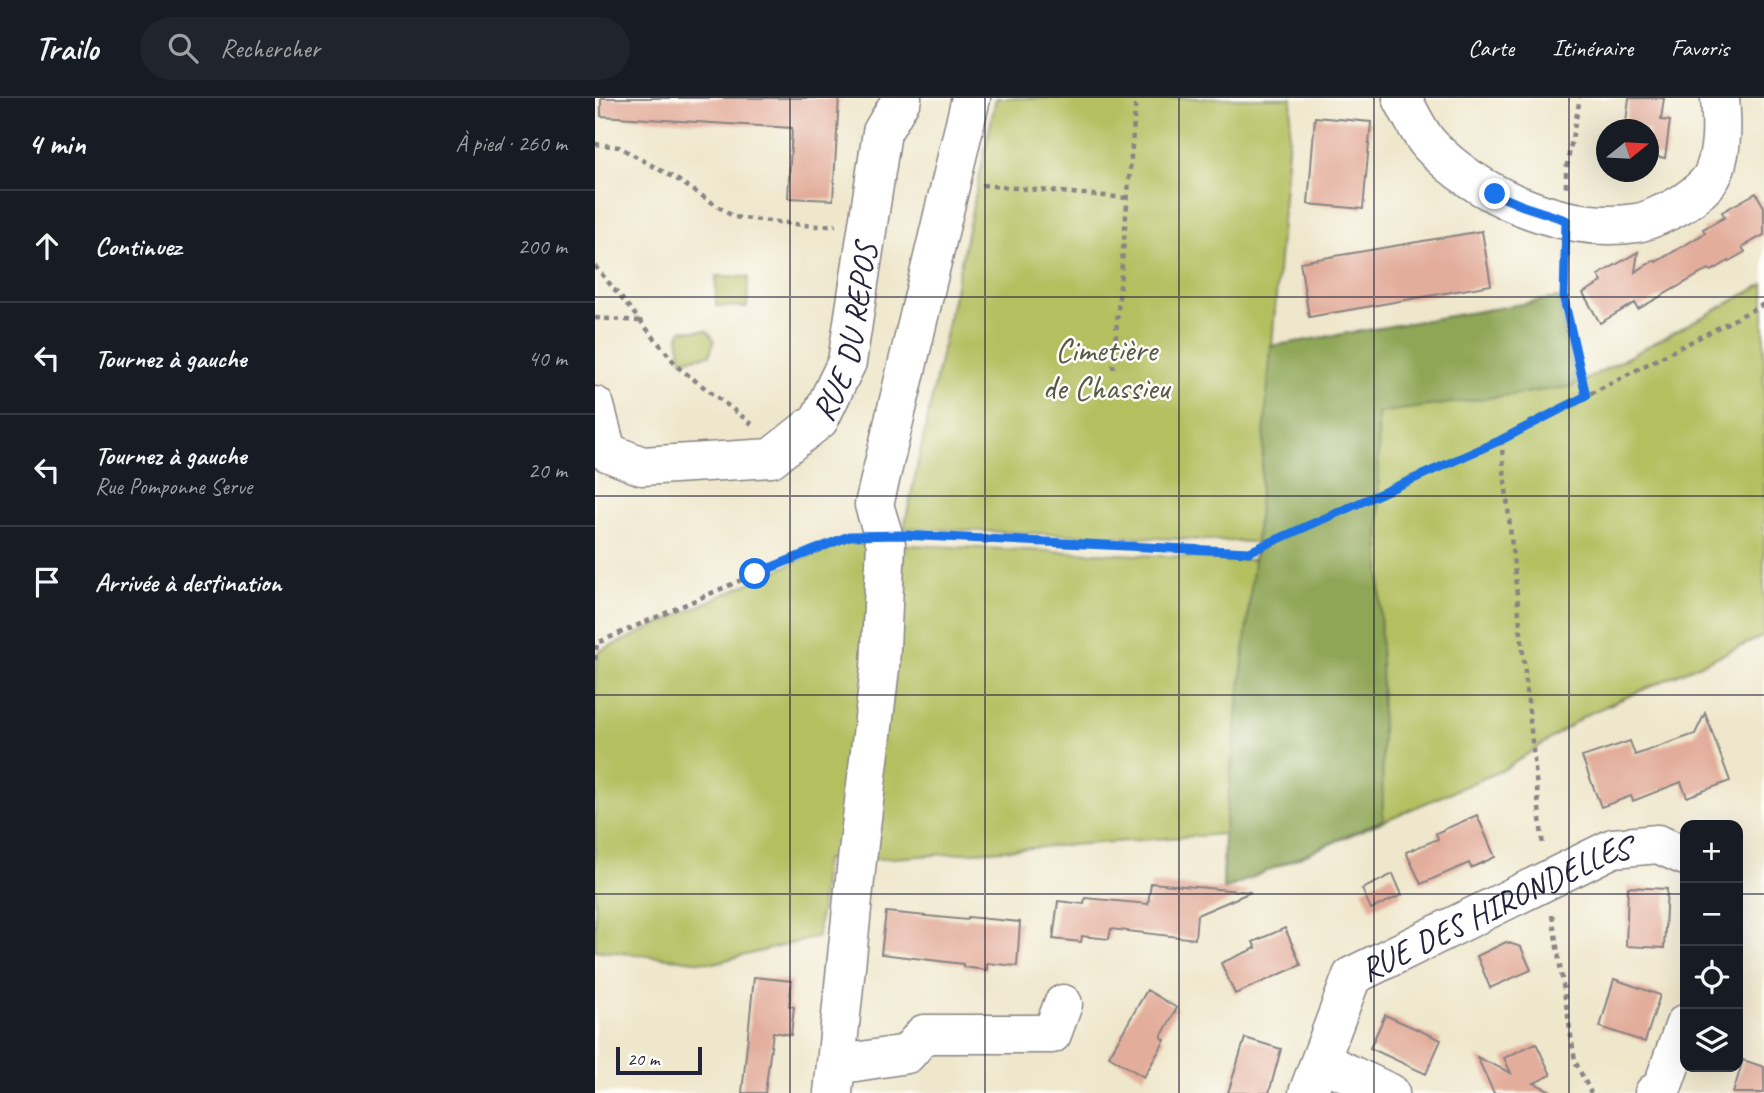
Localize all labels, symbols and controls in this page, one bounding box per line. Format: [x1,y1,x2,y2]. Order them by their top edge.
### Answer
search box [140,17,630,80]
text: Trailo [35,27,98,69]
icon: search [164,29,202,67]
text: Rechercher [220,32,320,65]
text: Carte [1468,33,1514,63]
text: Itinéraire [1552,33,1633,63]
text: Favoris [1671,33,1729,63]
north arrow [1596,119,1659,182]
text: 4 min [28,125,85,163]
text: À pied · 260 m [455,129,567,158]
route end [1479,178,1510,209]
icon: ahead [28,227,66,265]
text: Continuez [95,230,181,263]
text: 200 m [518,232,567,261]
street label: RUE DU REPOS [802,236,887,428]
park label: Cimetière de Chassieu [1042,329,1171,409]
icon: left [28,339,66,377]
text: Tournez à gauche [95,342,246,375]
text: 40 m [528,344,567,373]
text: Tournez à gauche [95,439,246,472]
icon: left [28,451,66,489]
text: 20 m [528,456,567,485]
text: Rue Pomponne Serve [95,472,252,501]
route start [739,558,770,589]
icon: arrive [28,563,66,601]
text: Arrivée à destination [95,566,281,599]
map controls [1680,820,1743,1072]
button: + [1680,820,1743,883]
street label: RUE DES HIRONDELLES [1353,826,1637,991]
button: − [1680,883,1743,946]
button: locate [1680,946,1743,1009]
button: layers [1680,1009,1743,1072]
scale bar [616,1044,702,1076]
text: 20 m [627,1047,659,1071]

